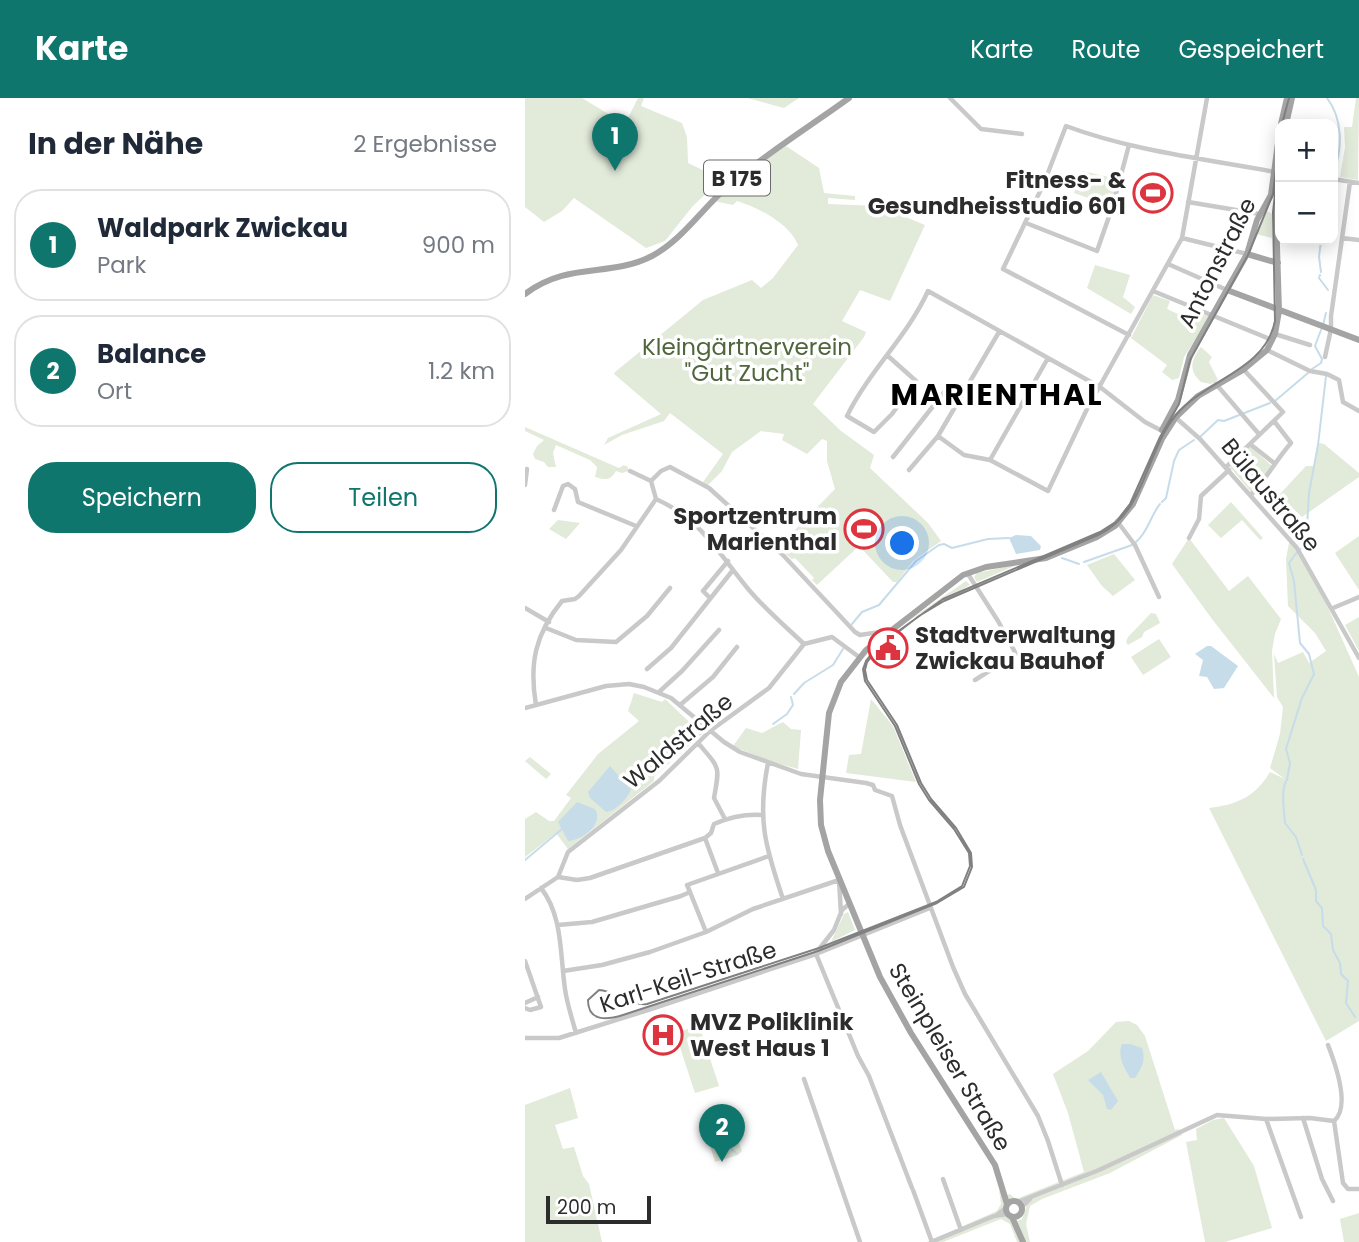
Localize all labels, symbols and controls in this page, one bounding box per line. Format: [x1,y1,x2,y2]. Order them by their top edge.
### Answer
text: Karte [35,25,128,72]
text: Karte [970,33,1033,66]
text: Route [1071,33,1140,66]
text: Gespeichert [1178,33,1324,66]
pin: 1 [592,113,638,171]
map controls [1275,119,1338,245]
button: + [1275,119,1338,182]
text: In der Nähe [28,122,203,165]
text: 2 Ergebnisse [353,128,497,160]
road number: B 175 [704,160,770,196]
place label: Fitness- & Gesundheisstudio 601 [868,164,1127,222]
sports icon: Fitness- & Gesundheisstudio 601 [1132,172,1174,214]
button: − [1275,182,1338,245]
street label: Antonstraße [1170,192,1264,334]
text: Waldpark Zwickau [97,210,348,246]
text: 1 [49,229,57,261]
text: 900 m [422,229,495,261]
text: Park [97,249,146,281]
park label: Kleingärtnerverein "Gut Zucht" [642,331,852,389]
text: Balance [97,336,206,372]
text: 2 [46,355,60,387]
text: 1.2 km [428,355,495,387]
district label: MARIENTHAL [891,373,1103,416]
text: Ort [97,375,132,407]
street label: Bülaustraße [1214,431,1328,559]
button: Speichern [28,462,256,533]
button: Teilen [270,462,497,533]
place label: Sportzentrum Marienthal [673,500,837,558]
sports icon: Sportzentrum Marienthal [843,508,885,550]
your location [885,526,919,560]
place label: Stadtverwaltung Zwickau Bauhof [915,619,1116,677]
public building icon: Stadtverwaltung Zwickau Bauhof [867,627,909,669]
street label: Waldstraße [617,686,739,796]
street label: Karl-Keil-Straße [595,933,781,1021]
street label: Steinpleiser Straße [881,957,1019,1157]
place label: MVZ Poliklinik West Haus 1 [690,1006,854,1064]
hospital icon: MVZ Poliklinik West Haus 1 [642,1014,684,1056]
pin: 2 [699,1104,745,1162]
scale bar [546,1193,651,1225]
text: 200 m [557,1194,616,1221]

